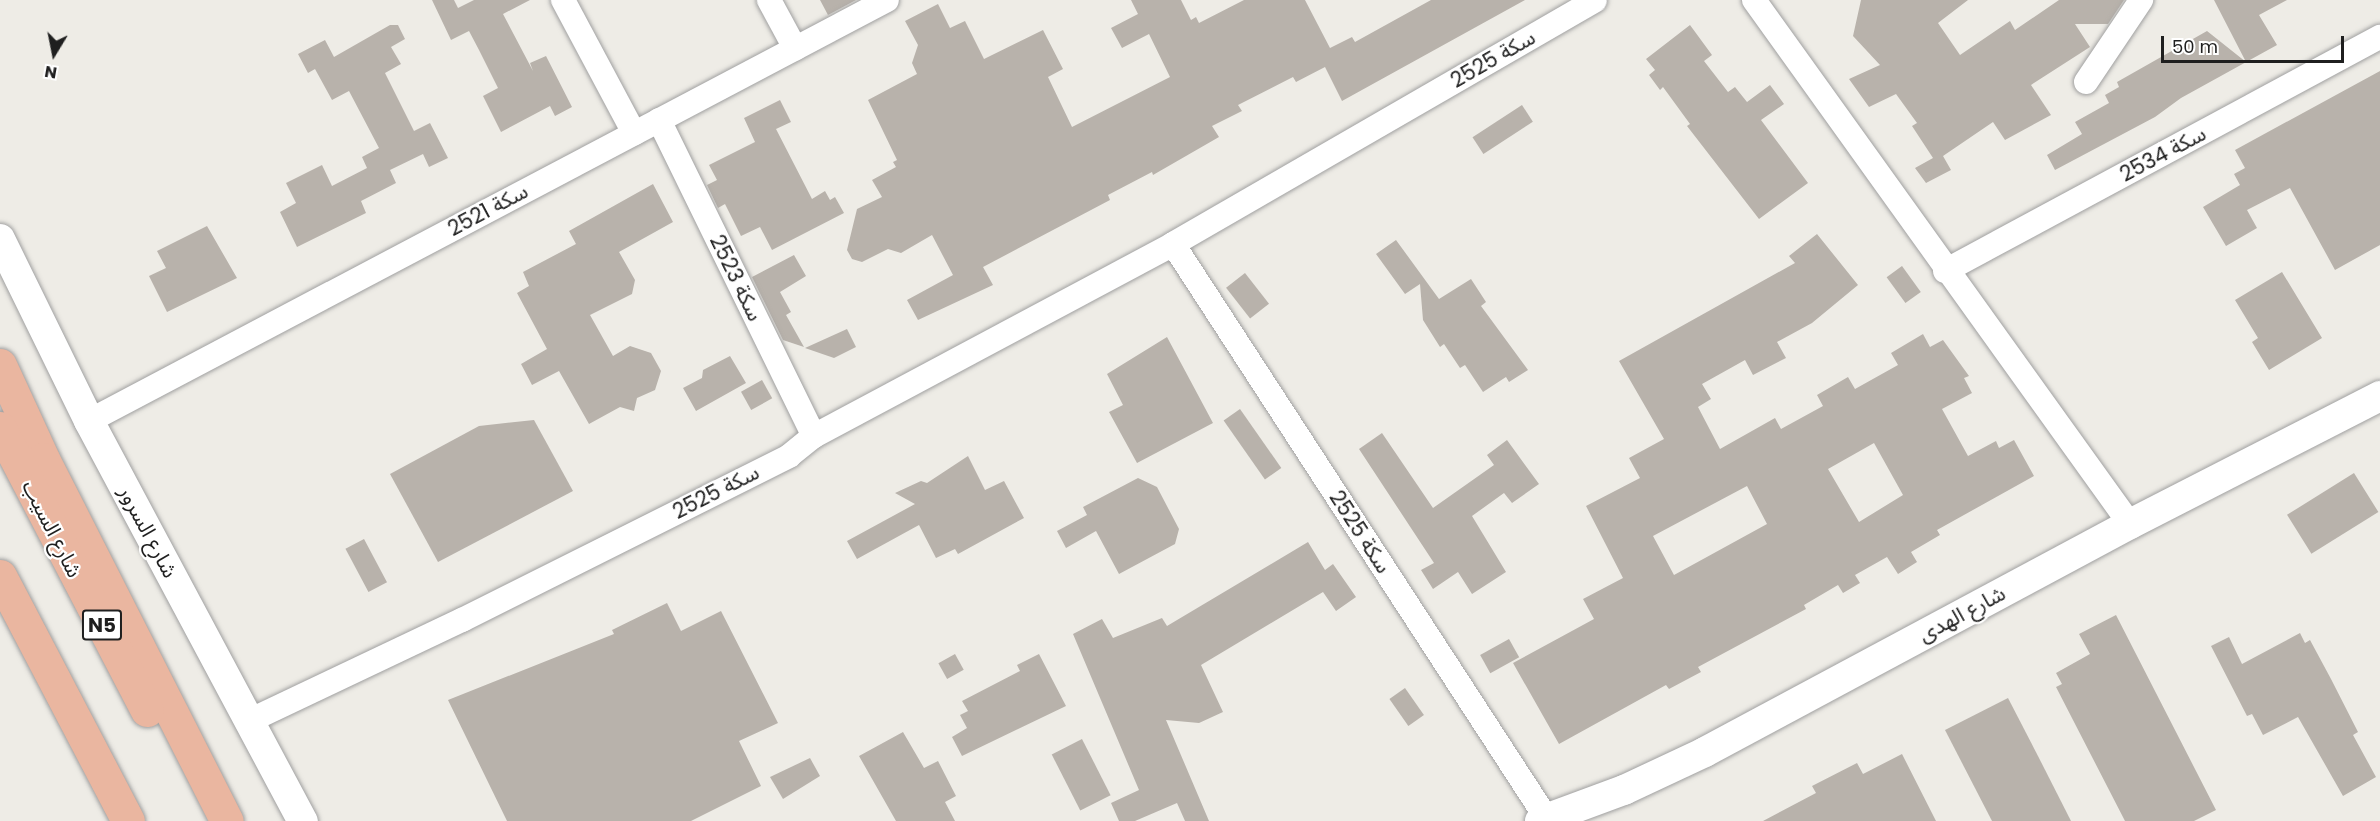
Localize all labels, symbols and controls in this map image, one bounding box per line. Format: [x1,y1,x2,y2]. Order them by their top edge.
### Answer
north arrow [24,24,84,84]
scale bar [2164,24,2347,62]
street label: سكة 2525 [1446,25,1540,93]
text: 50 m [2172,34,2218,59]
text: N [43,60,59,85]
street label: سكة 2534 [2116,121,2210,187]
street label: سكة 2521 [444,178,532,242]
street label: سكة 2523 [704,231,768,325]
street label: سكة 2525 [669,460,763,524]
street label: شارع السيب [17,476,87,582]
street label: شارع السرور [113,482,183,582]
street label: سكة 2525 [1324,486,1396,578]
street label: شارع الهدى [1914,581,2010,647]
road number: N5 [81,608,123,642]

